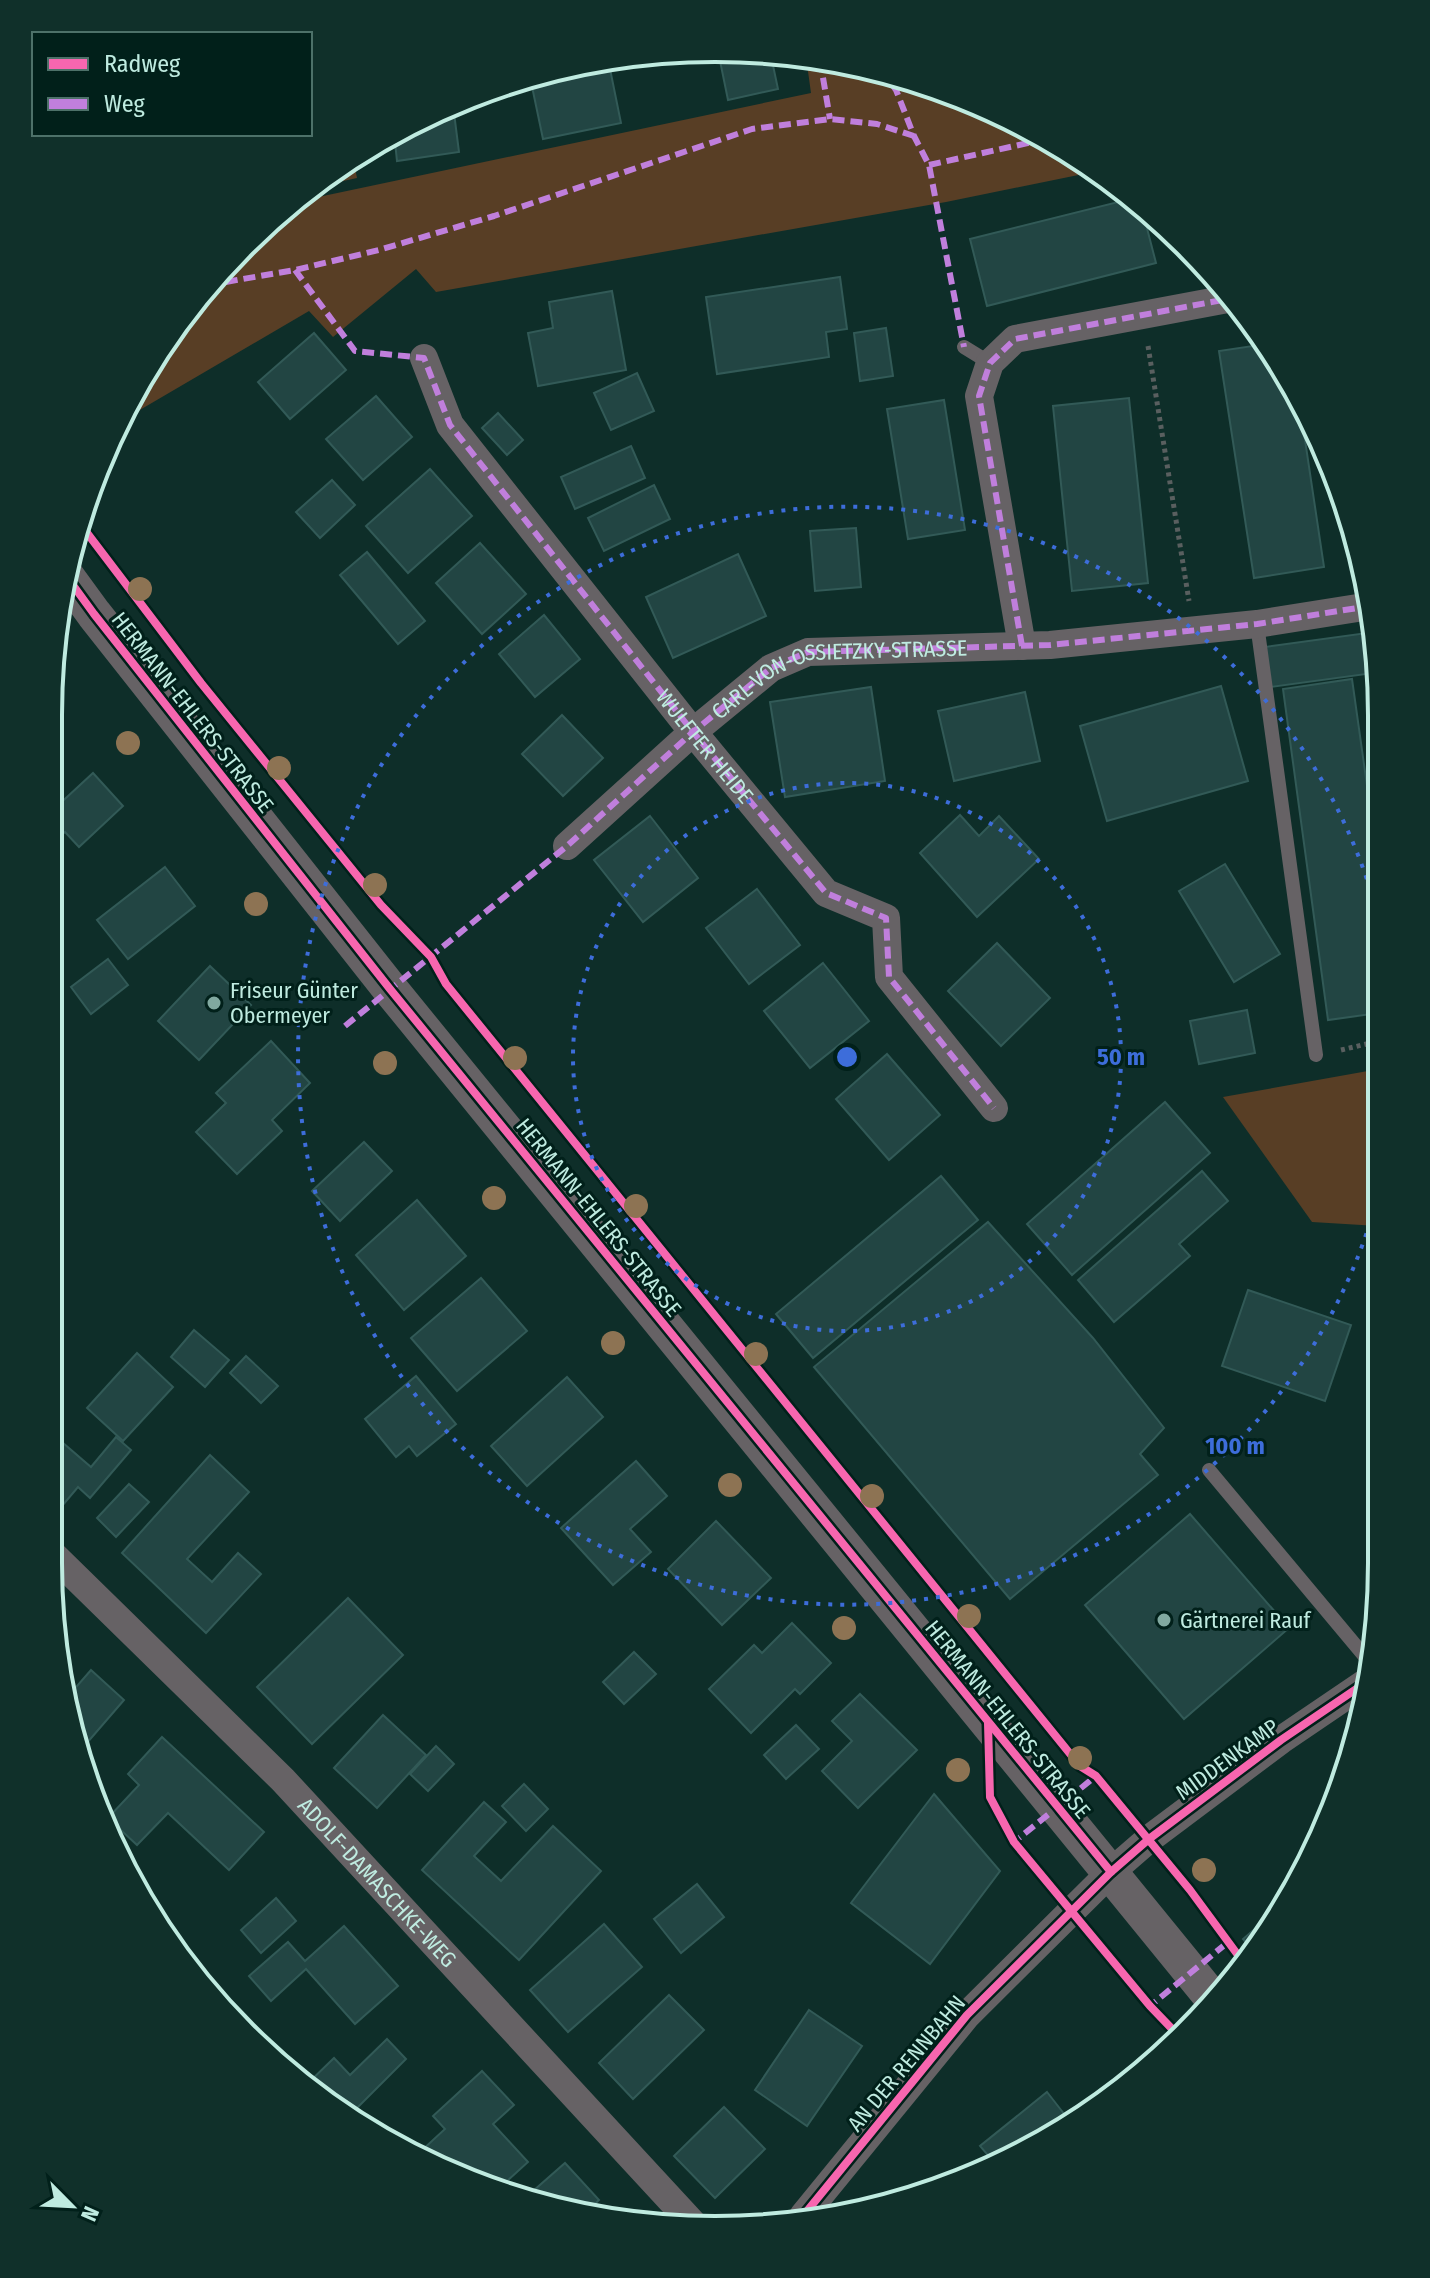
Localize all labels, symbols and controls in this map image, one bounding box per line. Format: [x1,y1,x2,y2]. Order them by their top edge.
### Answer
legend [32,32,312,136]
text: Radweg [104,50,181,78]
text: Weg [104,90,146,118]
street label: HERMANN-EHLERS-STRASSE [106,607,279,818]
street label: CARL-VON-OSSIETZKY-STRASSE [706,634,968,725]
street label: WULFTER HEIDE [650,684,759,809]
place label: Friseur Günter Obermeyer [230,977,358,1029]
marker: Friseur Günter Obermeyer [205,994,223,1012]
centre of rings [833,1043,861,1071]
text: 50 m [1097,1043,1145,1071]
street label: HERMANN-EHLERS-STRASSE [510,1113,687,1322]
text: 100 m [1205,1432,1265,1460]
place label: Gärtnerei Rauf [1180,1607,1311,1634]
marker: Gärtnerei Rauf [1155,1611,1173,1629]
street label: HERMANN-EHLERS-STRASSE [919,1615,1096,1824]
street label: MIDDENKAMP [1170,1713,1284,1806]
street label: ADOLF-DAMASCHKE-WEG [292,1792,462,1973]
street label: AN DER RENNBAHN [842,1990,971,2137]
north arrow [32,2166,112,2246]
text: N [75,2202,105,2225]

